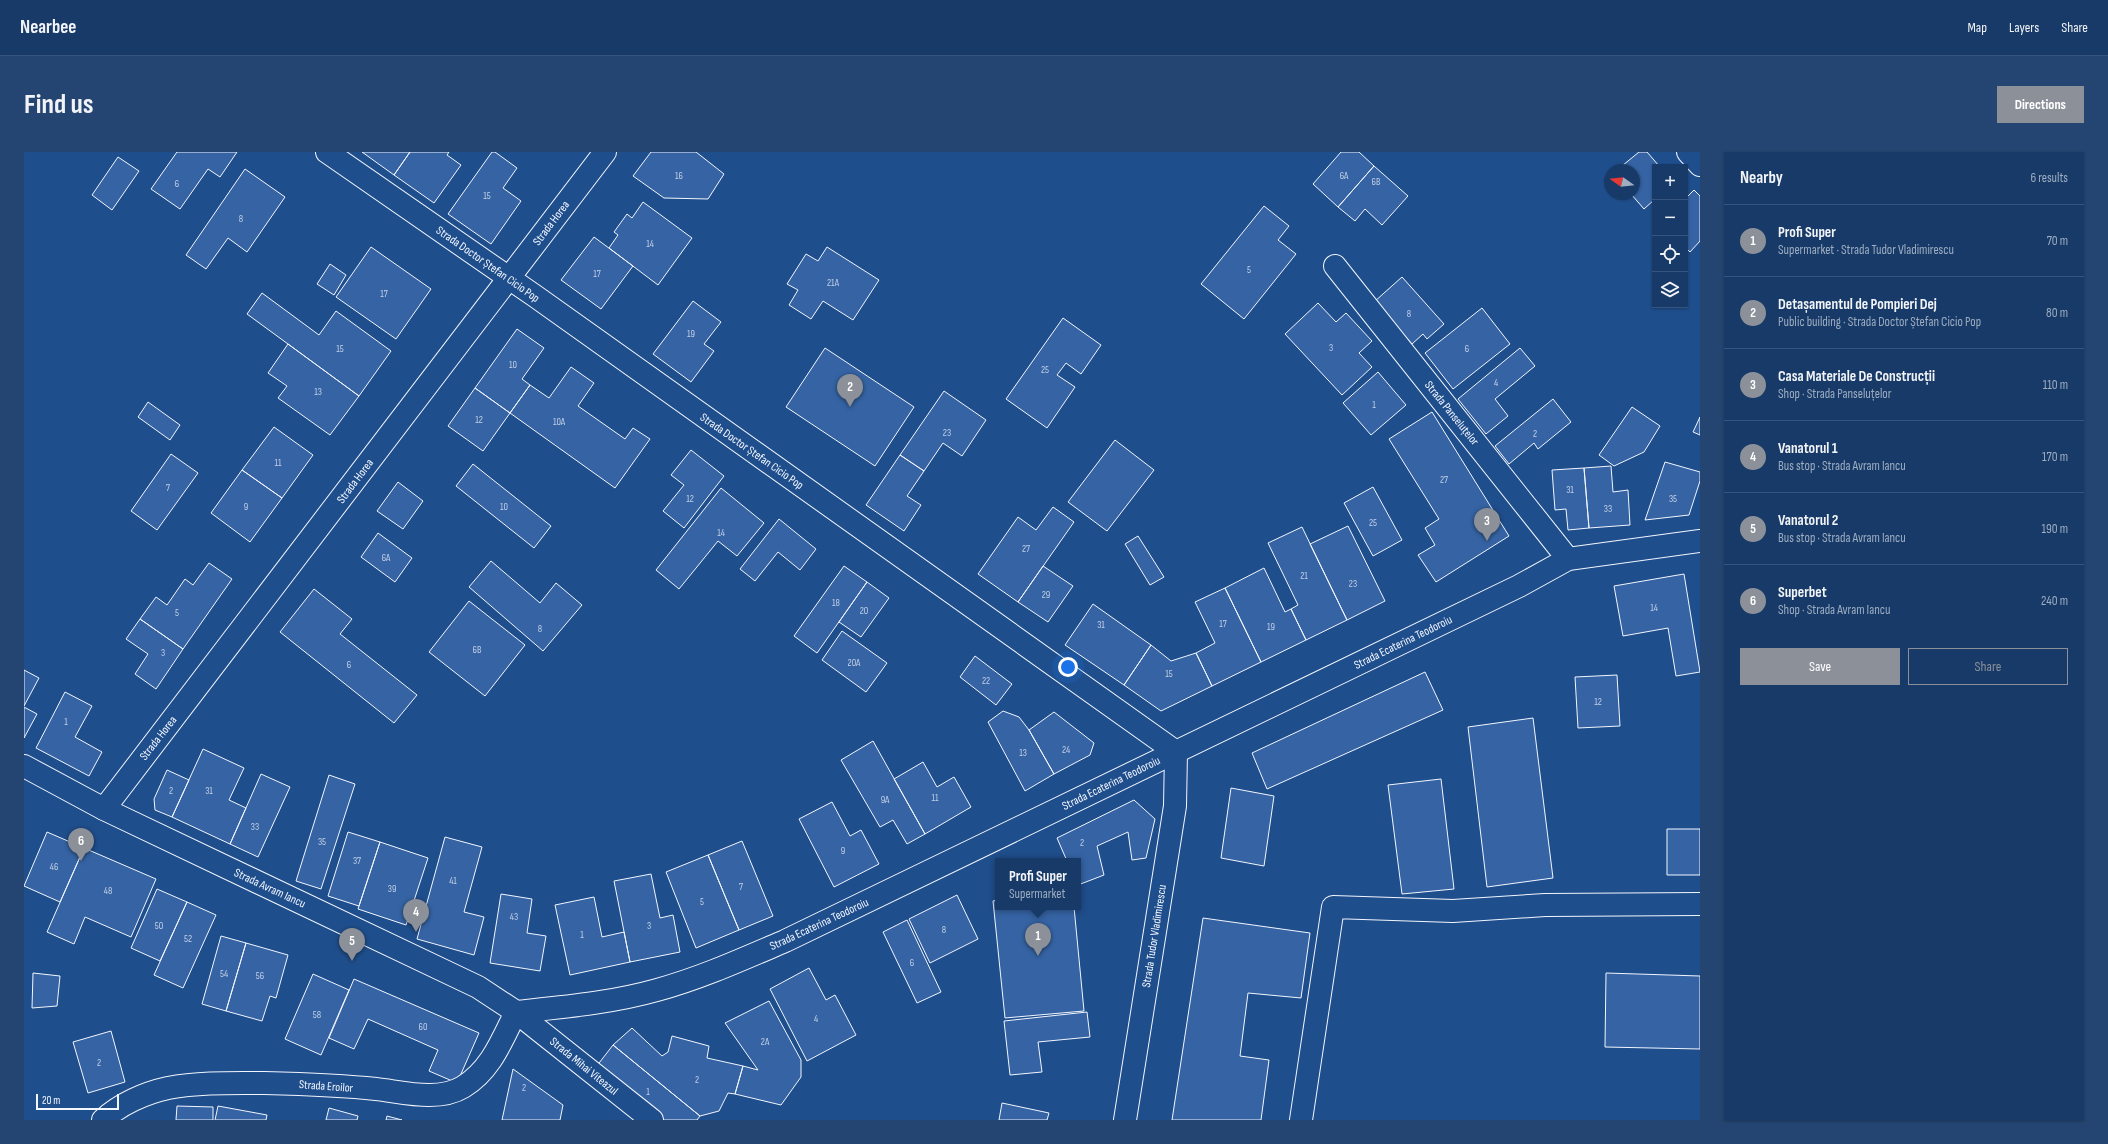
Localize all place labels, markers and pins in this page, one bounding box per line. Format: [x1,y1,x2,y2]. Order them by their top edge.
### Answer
pin: 2 [837,374,863,407]
pin: 3 [1474,508,1500,541]
pin: 6 [68,828,94,861]
pin: 4 [403,899,429,932]
pin: 1 [1025,923,1051,956]
pin: 5 [339,928,365,961]

